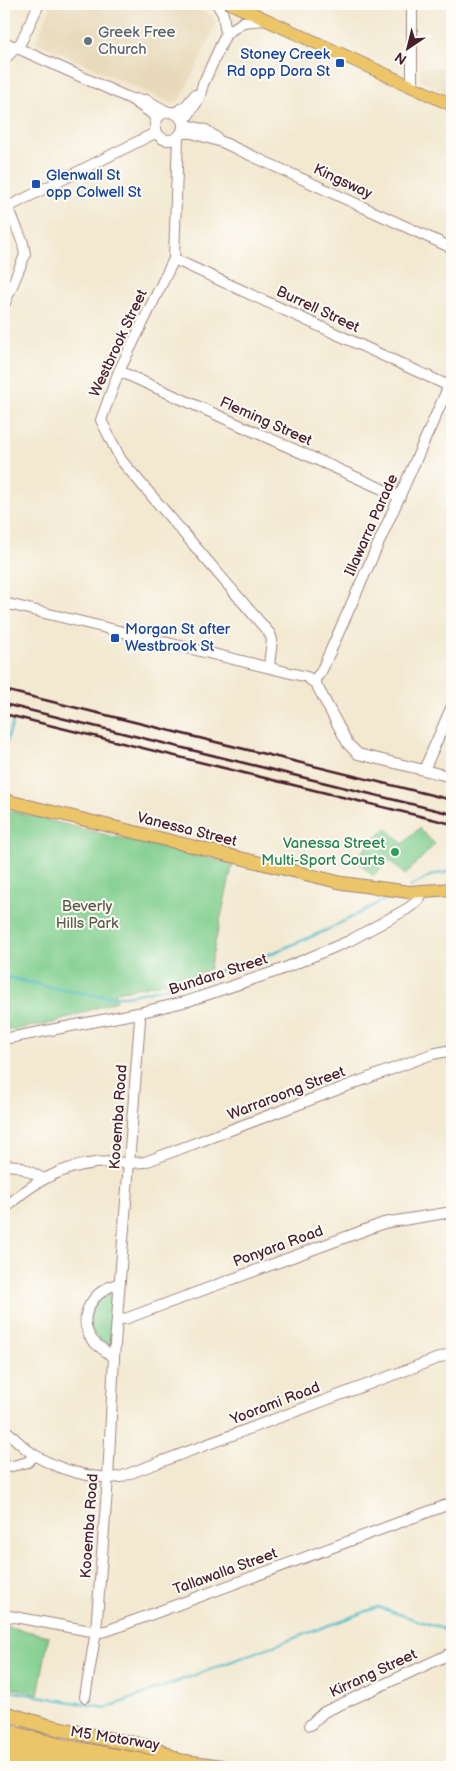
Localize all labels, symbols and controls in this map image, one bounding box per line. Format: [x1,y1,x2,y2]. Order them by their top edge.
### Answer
north arrow [384,22,434,72]
place label: Greek Free Church [98,23,176,59]
marker: Greek Free Church [82,35,94,47]
place label: Stoney Creek Rd opp Dora St [226,45,331,81]
text: N [392,48,410,68]
marker: Stoney Creek Rd opp Dora St [334,57,346,69]
street label: Kingsway [310,160,375,203]
place label: Glenwall St opp Colwell St [46,166,142,202]
marker: Glenwall St opp Colwell St [30,178,42,190]
street label: Burrell Street [273,282,363,337]
street label: Westbrook Street [85,286,152,400]
street label: Fleming Street [217,393,315,450]
street label: Illawarra Parade [340,471,402,579]
place label: Morgan St after Westbrook St [125,620,231,656]
marker: Morgan St after Westbrook St [109,632,121,644]
street label: Vanessa Street [135,808,239,851]
place label: Vanessa Street Multi-Sport Courts [261,834,386,870]
marker: Vanessa Street Multi-Sport Courts [389,846,401,858]
park label: Beverly Hills Park [56,897,119,933]
street label: Bundara Street [166,949,270,999]
street label: Warraroong Street [225,1062,348,1125]
street label: Kooemba Road [105,1064,132,1170]
street label: Ponyara Road [230,1221,326,1272]
street label: Yoorami Road [227,1378,323,1430]
street label: Kooemba Road [76,1473,103,1579]
street label: Tallawalla Street [170,1544,280,1599]
street label: Kirrang Street [326,1645,420,1702]
street label: M5 Motorway [69,1722,161,1755]

